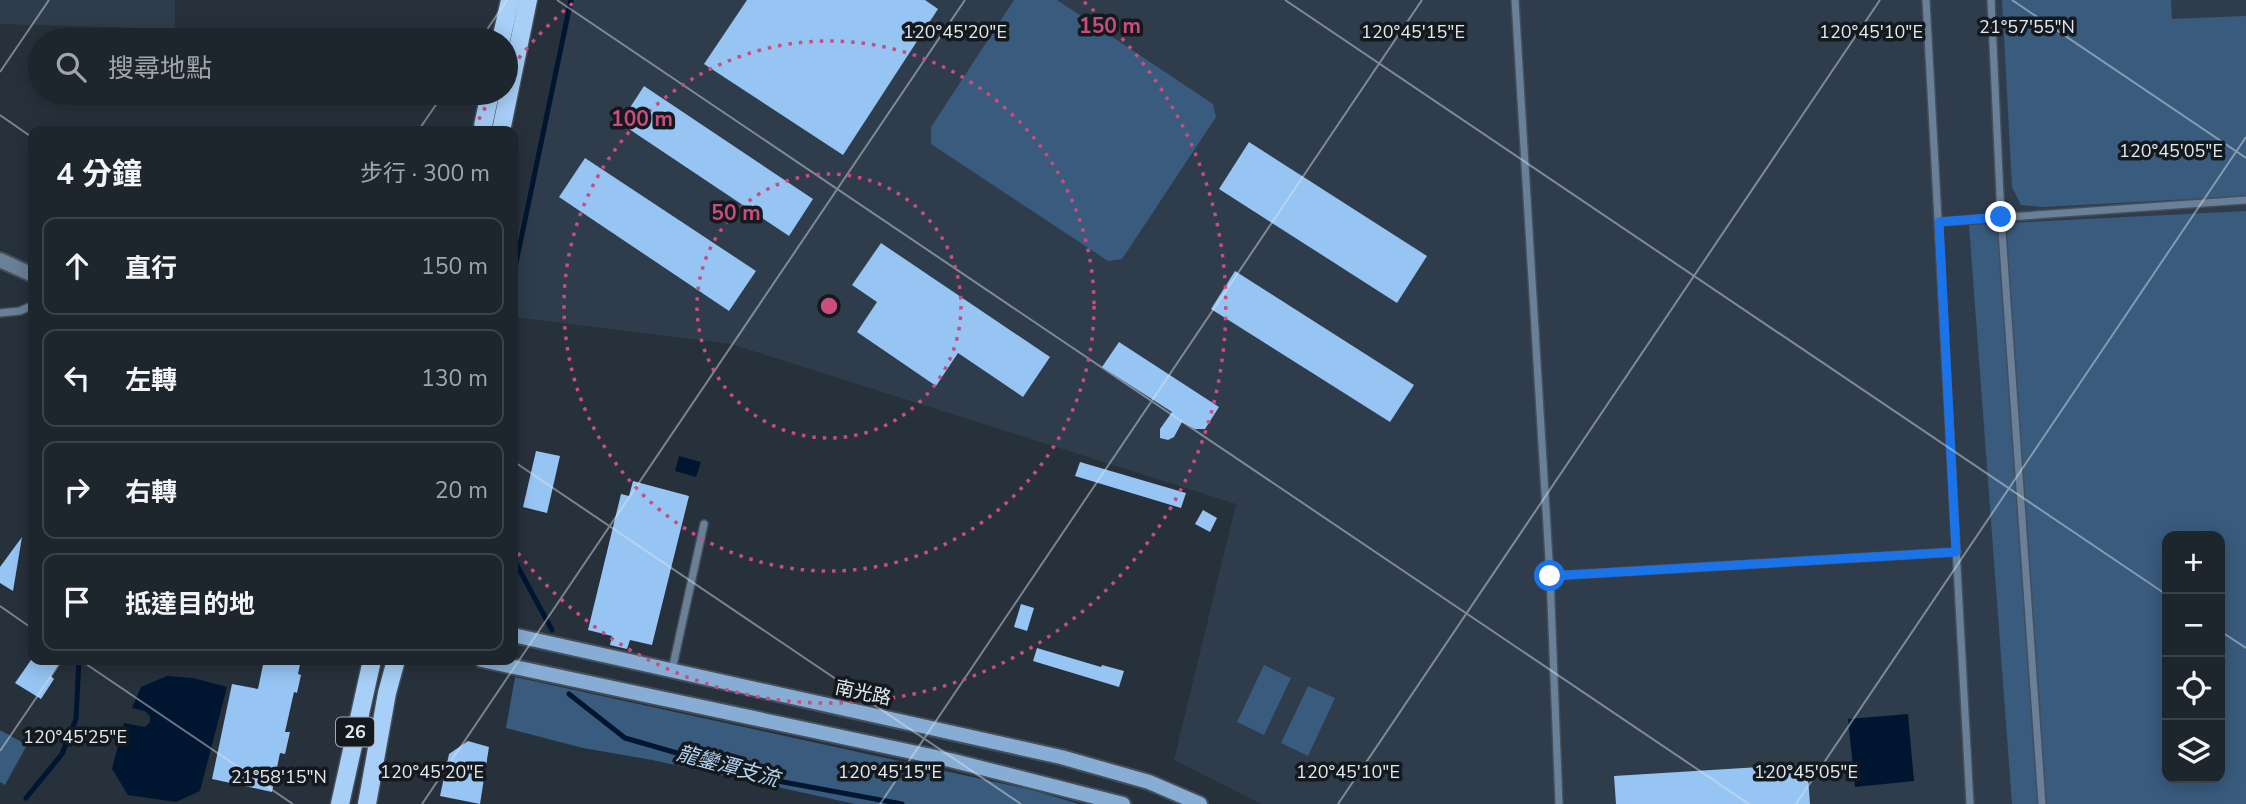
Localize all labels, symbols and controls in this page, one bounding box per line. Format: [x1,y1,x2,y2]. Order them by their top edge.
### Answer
text: 150 m [1079,12,1141,40]
text: 21°57'55"N [1979,15,2075,39]
text: 120°45'20"E [903,20,1007,44]
text: 120°45'15"E [1361,20,1465,44]
text: 120°45'10"E [1819,20,1923,44]
search box [28,28,518,105]
icon: search [52,48,90,86]
text: 搜尋地點 [108,51,212,86]
text: 100 m [611,105,673,133]
text: 120°45'05"E [2119,139,2223,163]
text: 4 分鐘 [56,154,142,195]
text: 步行 · 300 m [360,158,490,189]
text: 50 m [711,199,761,227]
route end [1985,201,2016,232]
icon: ahead [58,247,96,285]
text: 直行 [125,251,177,286]
text: 150 m [421,251,488,282]
centre of rings [817,294,841,318]
icon: left [58,359,96,397]
text: 左轉 [125,363,177,398]
text: 130 m [421,363,488,394]
icon: right [58,471,96,509]
text: 右轉 [125,475,177,510]
text: 20 m [435,475,488,506]
map controls [2162,531,2225,783]
button: + [2162,531,2225,594]
route start [1534,560,1565,591]
icon: arrive [58,583,96,621]
text: 抵達目的地 [125,587,255,622]
button: − [2162,594,2225,657]
button: locate [2162,657,2225,720]
street label: 南光路 [832,674,894,712]
road number: 26 [336,718,374,746]
button: layers [2162,720,2225,783]
text: 120°45'25"E [23,725,127,749]
water label: 龍鑾潭支流 [674,739,785,794]
text: 120°45'20"E [380,760,484,784]
text: 120°45'15"E [838,760,942,784]
text: 120°45'10"E [1296,760,1400,784]
text: 120°45'05"E [1754,760,1858,784]
text: 21°58'15"N [231,765,327,789]

